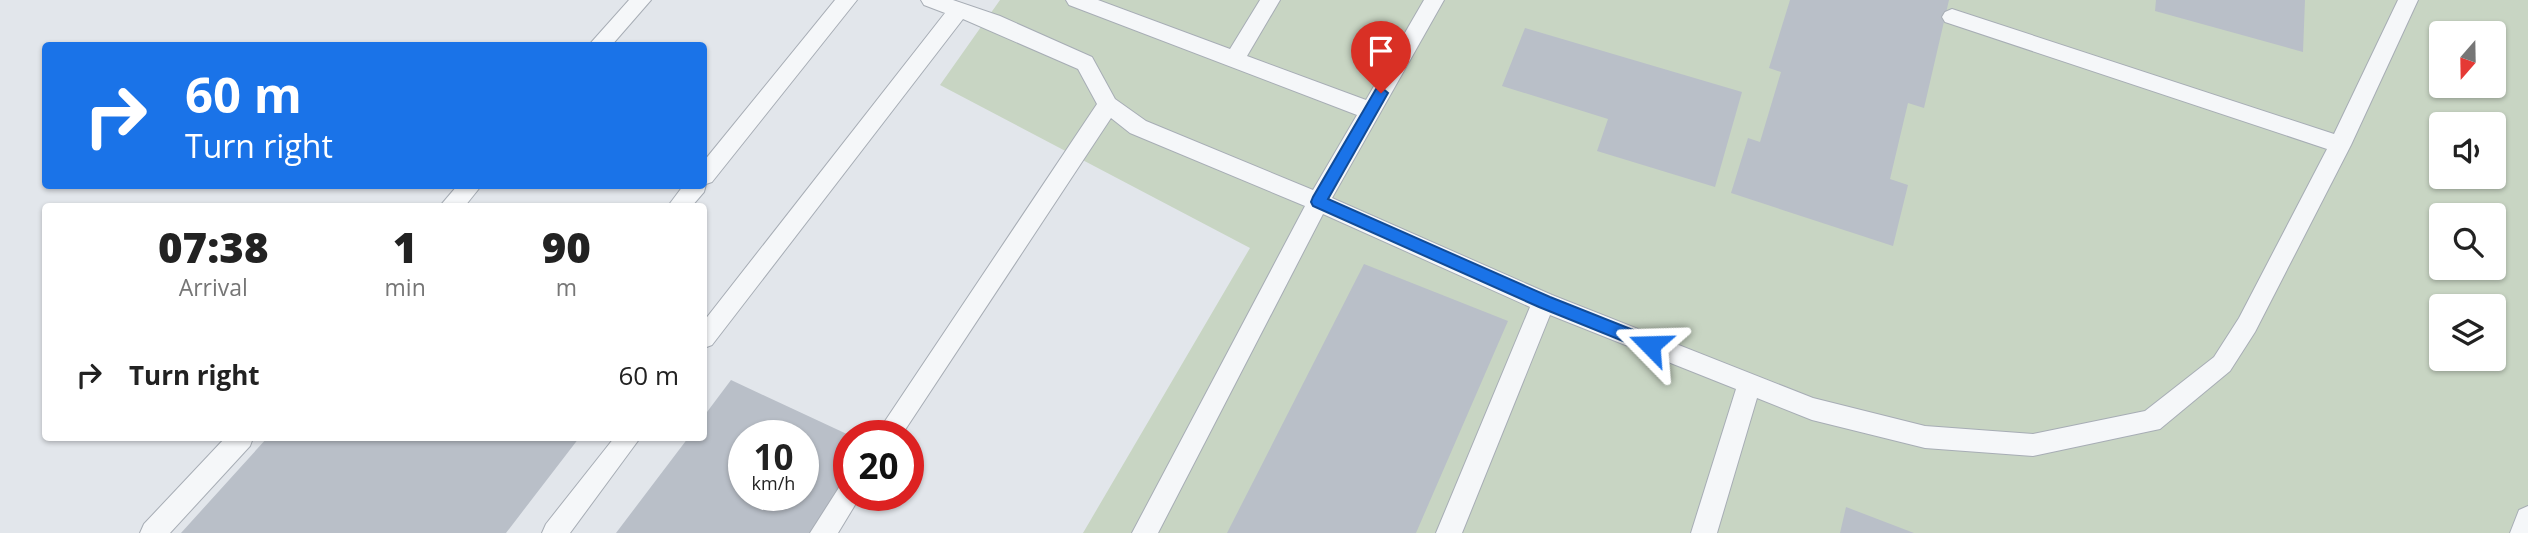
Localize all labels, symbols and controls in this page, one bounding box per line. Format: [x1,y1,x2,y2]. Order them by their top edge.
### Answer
pin [1351,21,1411,93]
north arrow [2429,21,2506,98]
map controls [2429,21,2506,371]
icon: arrive [1362,32,1400,70]
text: 60 m [185,61,302,127]
icon: right [70,70,161,161]
button: sound [2429,112,2506,189]
text: Turn right [185,124,333,167]
button: search [2429,203,2506,280]
text: 07:38 [158,218,269,275]
text: 1 [393,218,417,275]
text: 90 [542,218,591,275]
text: Arrival [179,271,248,303]
text: min [385,271,426,303]
text: m [556,271,577,303]
button: layers [2429,294,2506,371]
position arrow [1613,308,1687,382]
icon: right [70,356,108,394]
text: Turn right [129,357,260,393]
text: 60 m [618,357,679,393]
speed limit sign: 20 [833,420,924,511]
text: 10 [753,433,794,480]
text: km/h [752,471,795,495]

